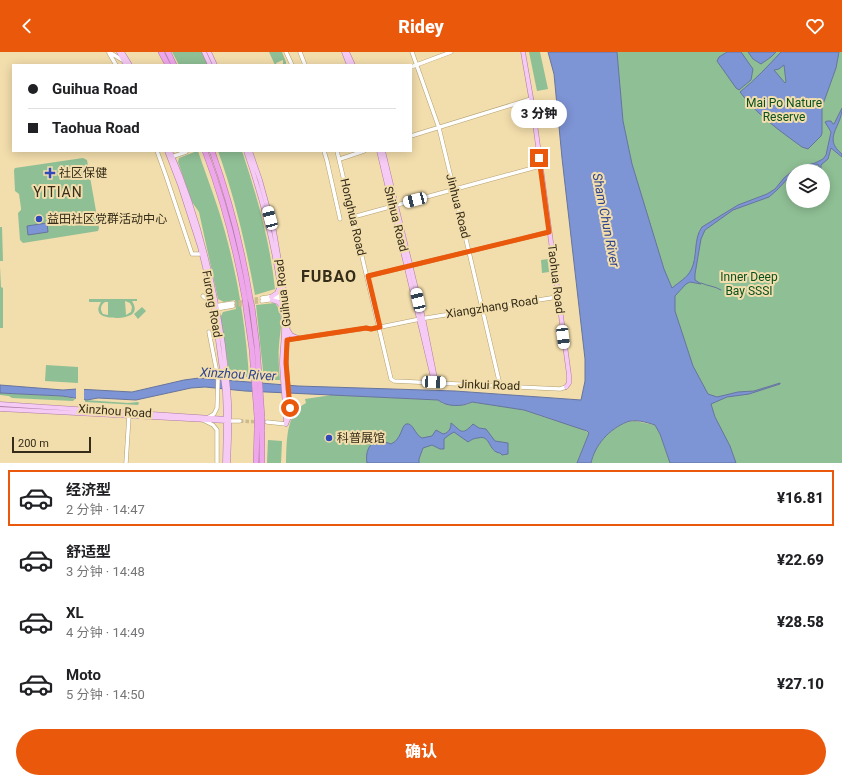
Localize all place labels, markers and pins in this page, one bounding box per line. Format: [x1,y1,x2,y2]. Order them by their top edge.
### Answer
place label: 社区保健 [59,166,107,180]
marker: 社区保健 [44,167,56,179]
place label: 益田社区党群活动中心 [47,212,167,226]
marker: 益田社区党群活动中心 [34,214,44,224]
place label: 科普展馆 [337,431,385,445]
marker: 科普展馆 [324,433,334,443]

